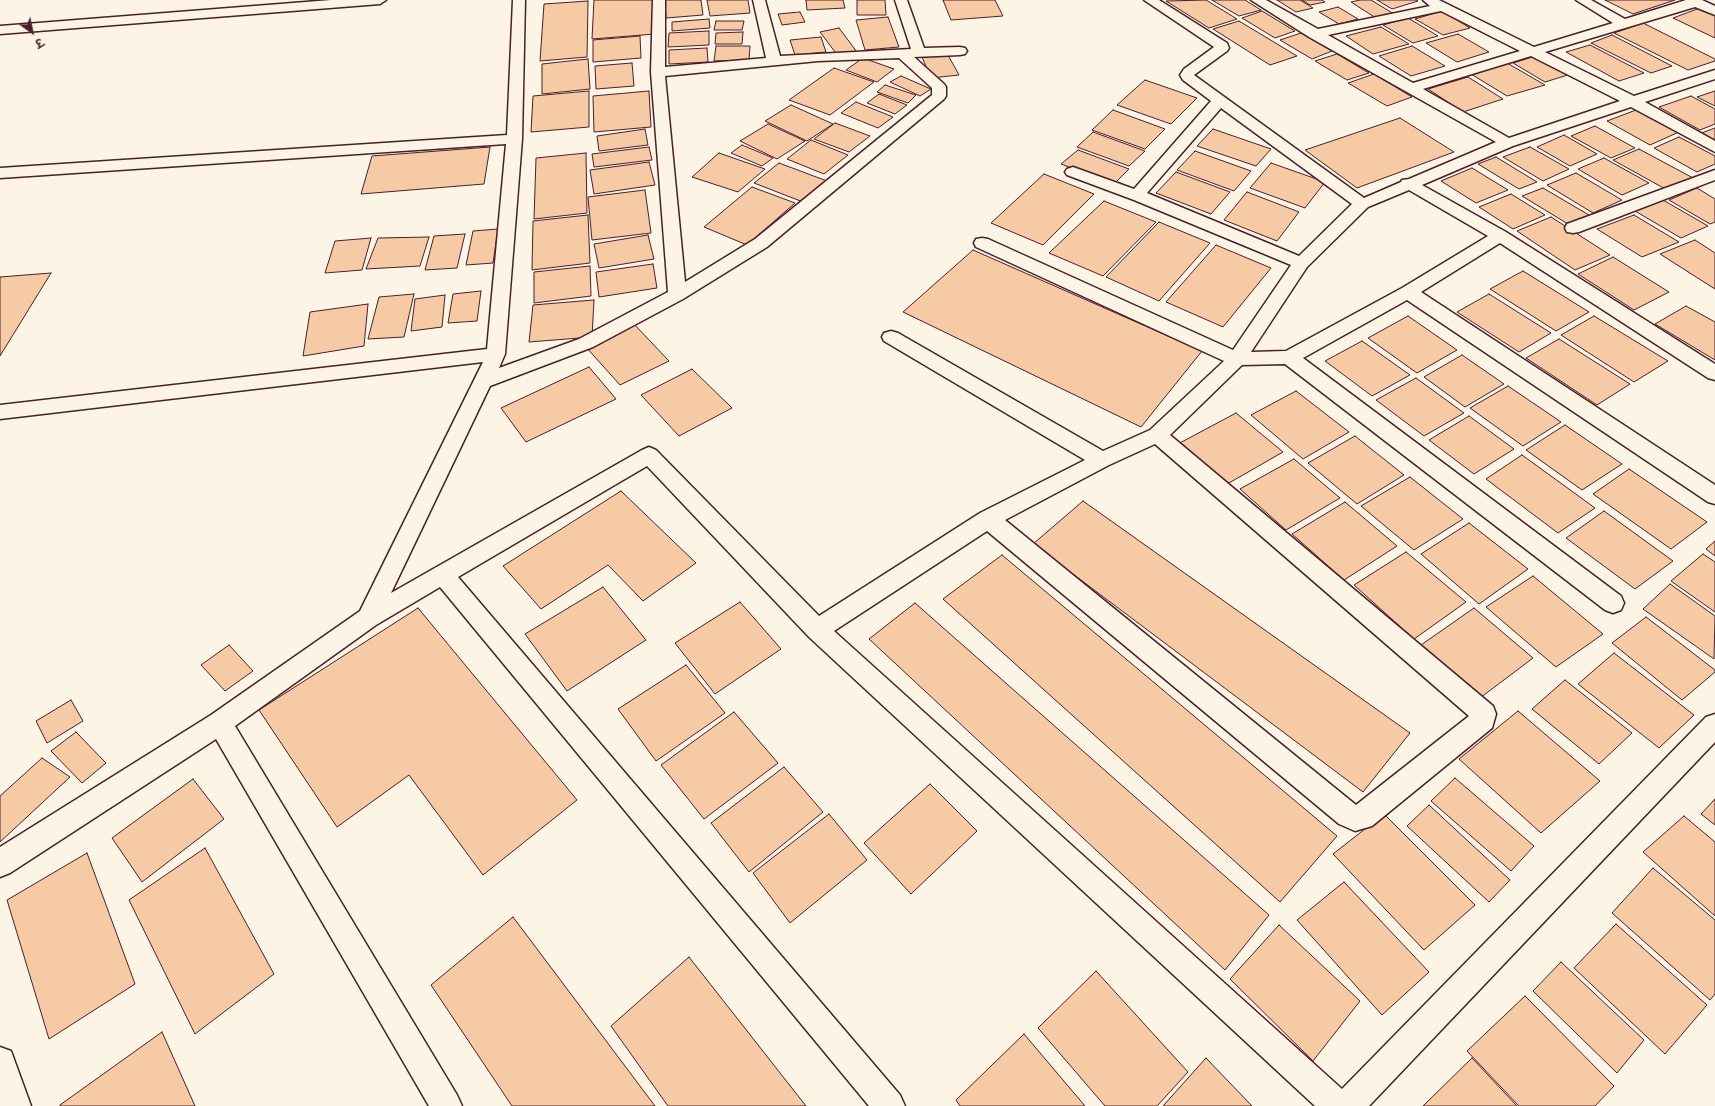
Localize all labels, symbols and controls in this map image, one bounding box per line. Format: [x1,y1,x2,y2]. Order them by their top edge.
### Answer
north arrow [12,12,52,52]
text: उ [32,34,46,51]

